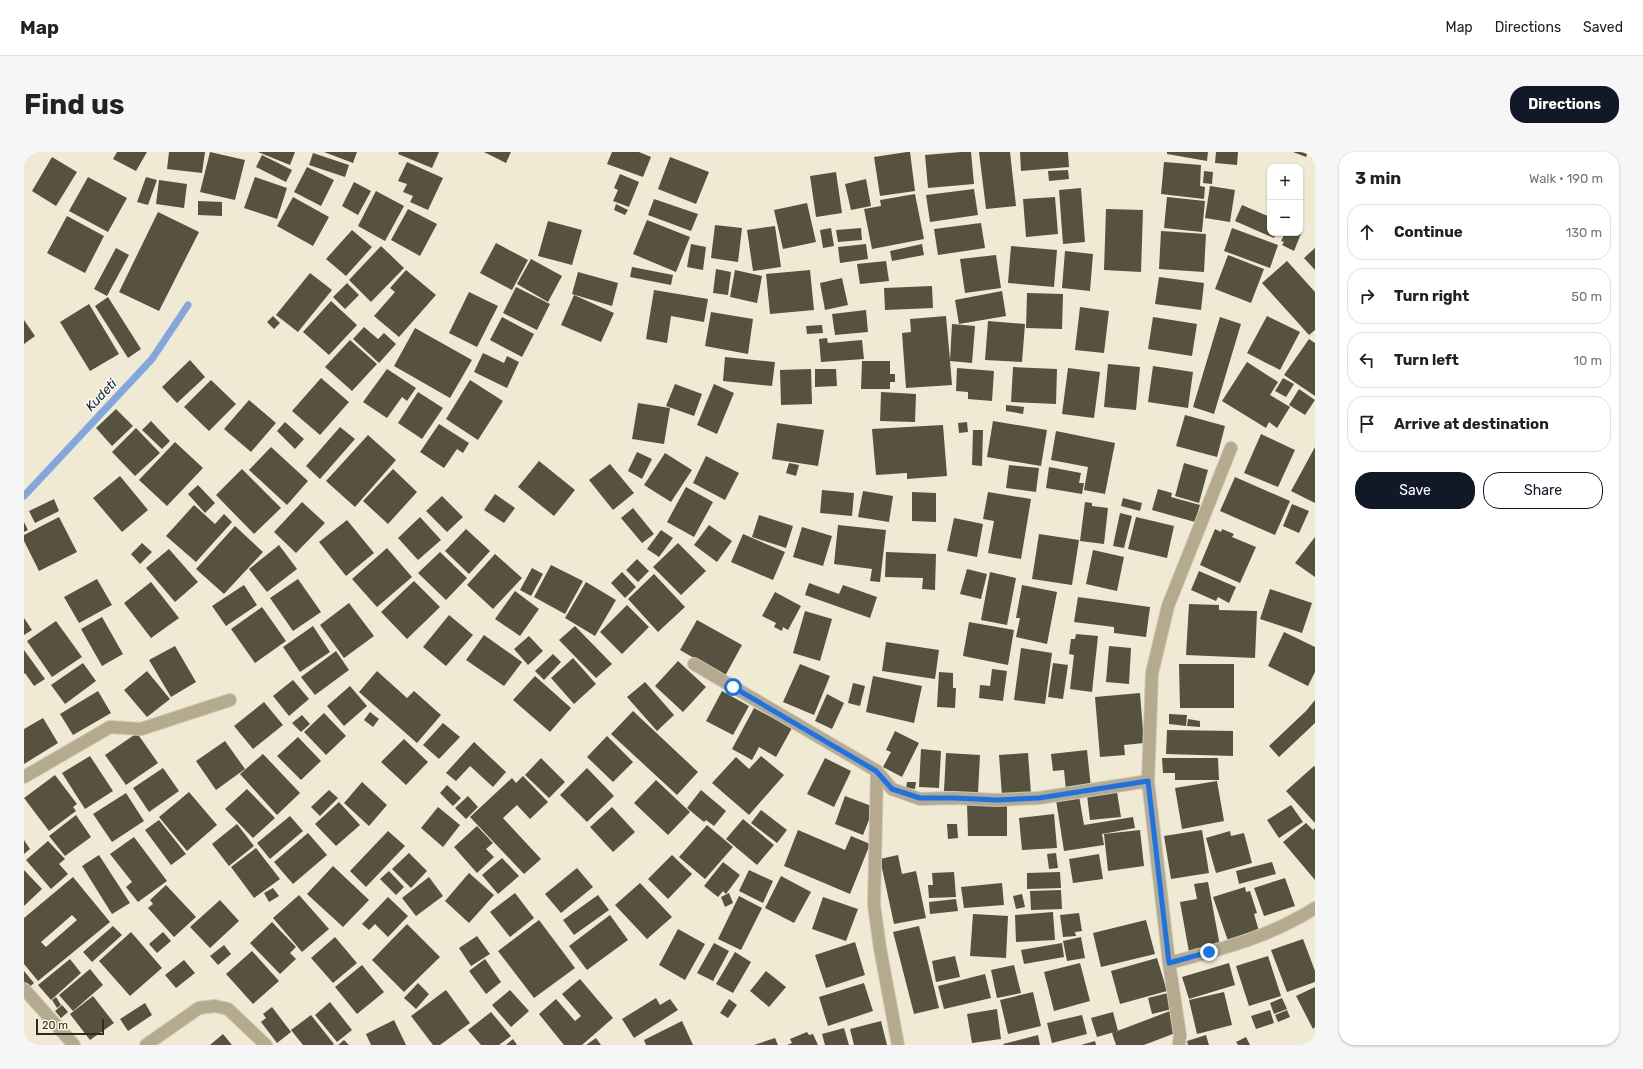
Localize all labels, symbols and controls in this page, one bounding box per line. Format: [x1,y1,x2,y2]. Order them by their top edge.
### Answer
text: Map [20,16,59,39]
text: Map [1446,19,1473,36]
text: Directions [1495,19,1561,36]
text: Saved [1583,19,1623,36]
button: Directions [1510,86,1619,123]
text: Find us [24,88,124,121]
map controls [1267,164,1303,236]
button: + [1267,164,1303,200]
text: 3 min [1355,168,1401,188]
text: Walk · 190 m [1529,171,1603,186]
button: − [1267,200,1303,236]
icon: ahead [1356,221,1378,243]
text: Continue [1394,223,1463,241]
text: 130 m [1566,225,1602,240]
icon: right [1356,285,1378,307]
text: Turn right [1394,287,1469,305]
text: 50 m [1571,289,1602,304]
icon: left [1356,349,1378,371]
text: Turn left [1394,351,1459,369]
text: 10 m [1573,353,1602,368]
water label: Kudeti [82,375,120,414]
icon: arrive [1356,413,1378,435]
text: Arrive at destination [1394,415,1549,433]
button: Save [1355,472,1475,509]
button: Share [1483,472,1603,509]
route start [724,678,742,696]
route end [1200,943,1218,961]
scale bar [36,1017,104,1036]
text: 20 m [42,1019,68,1032]

